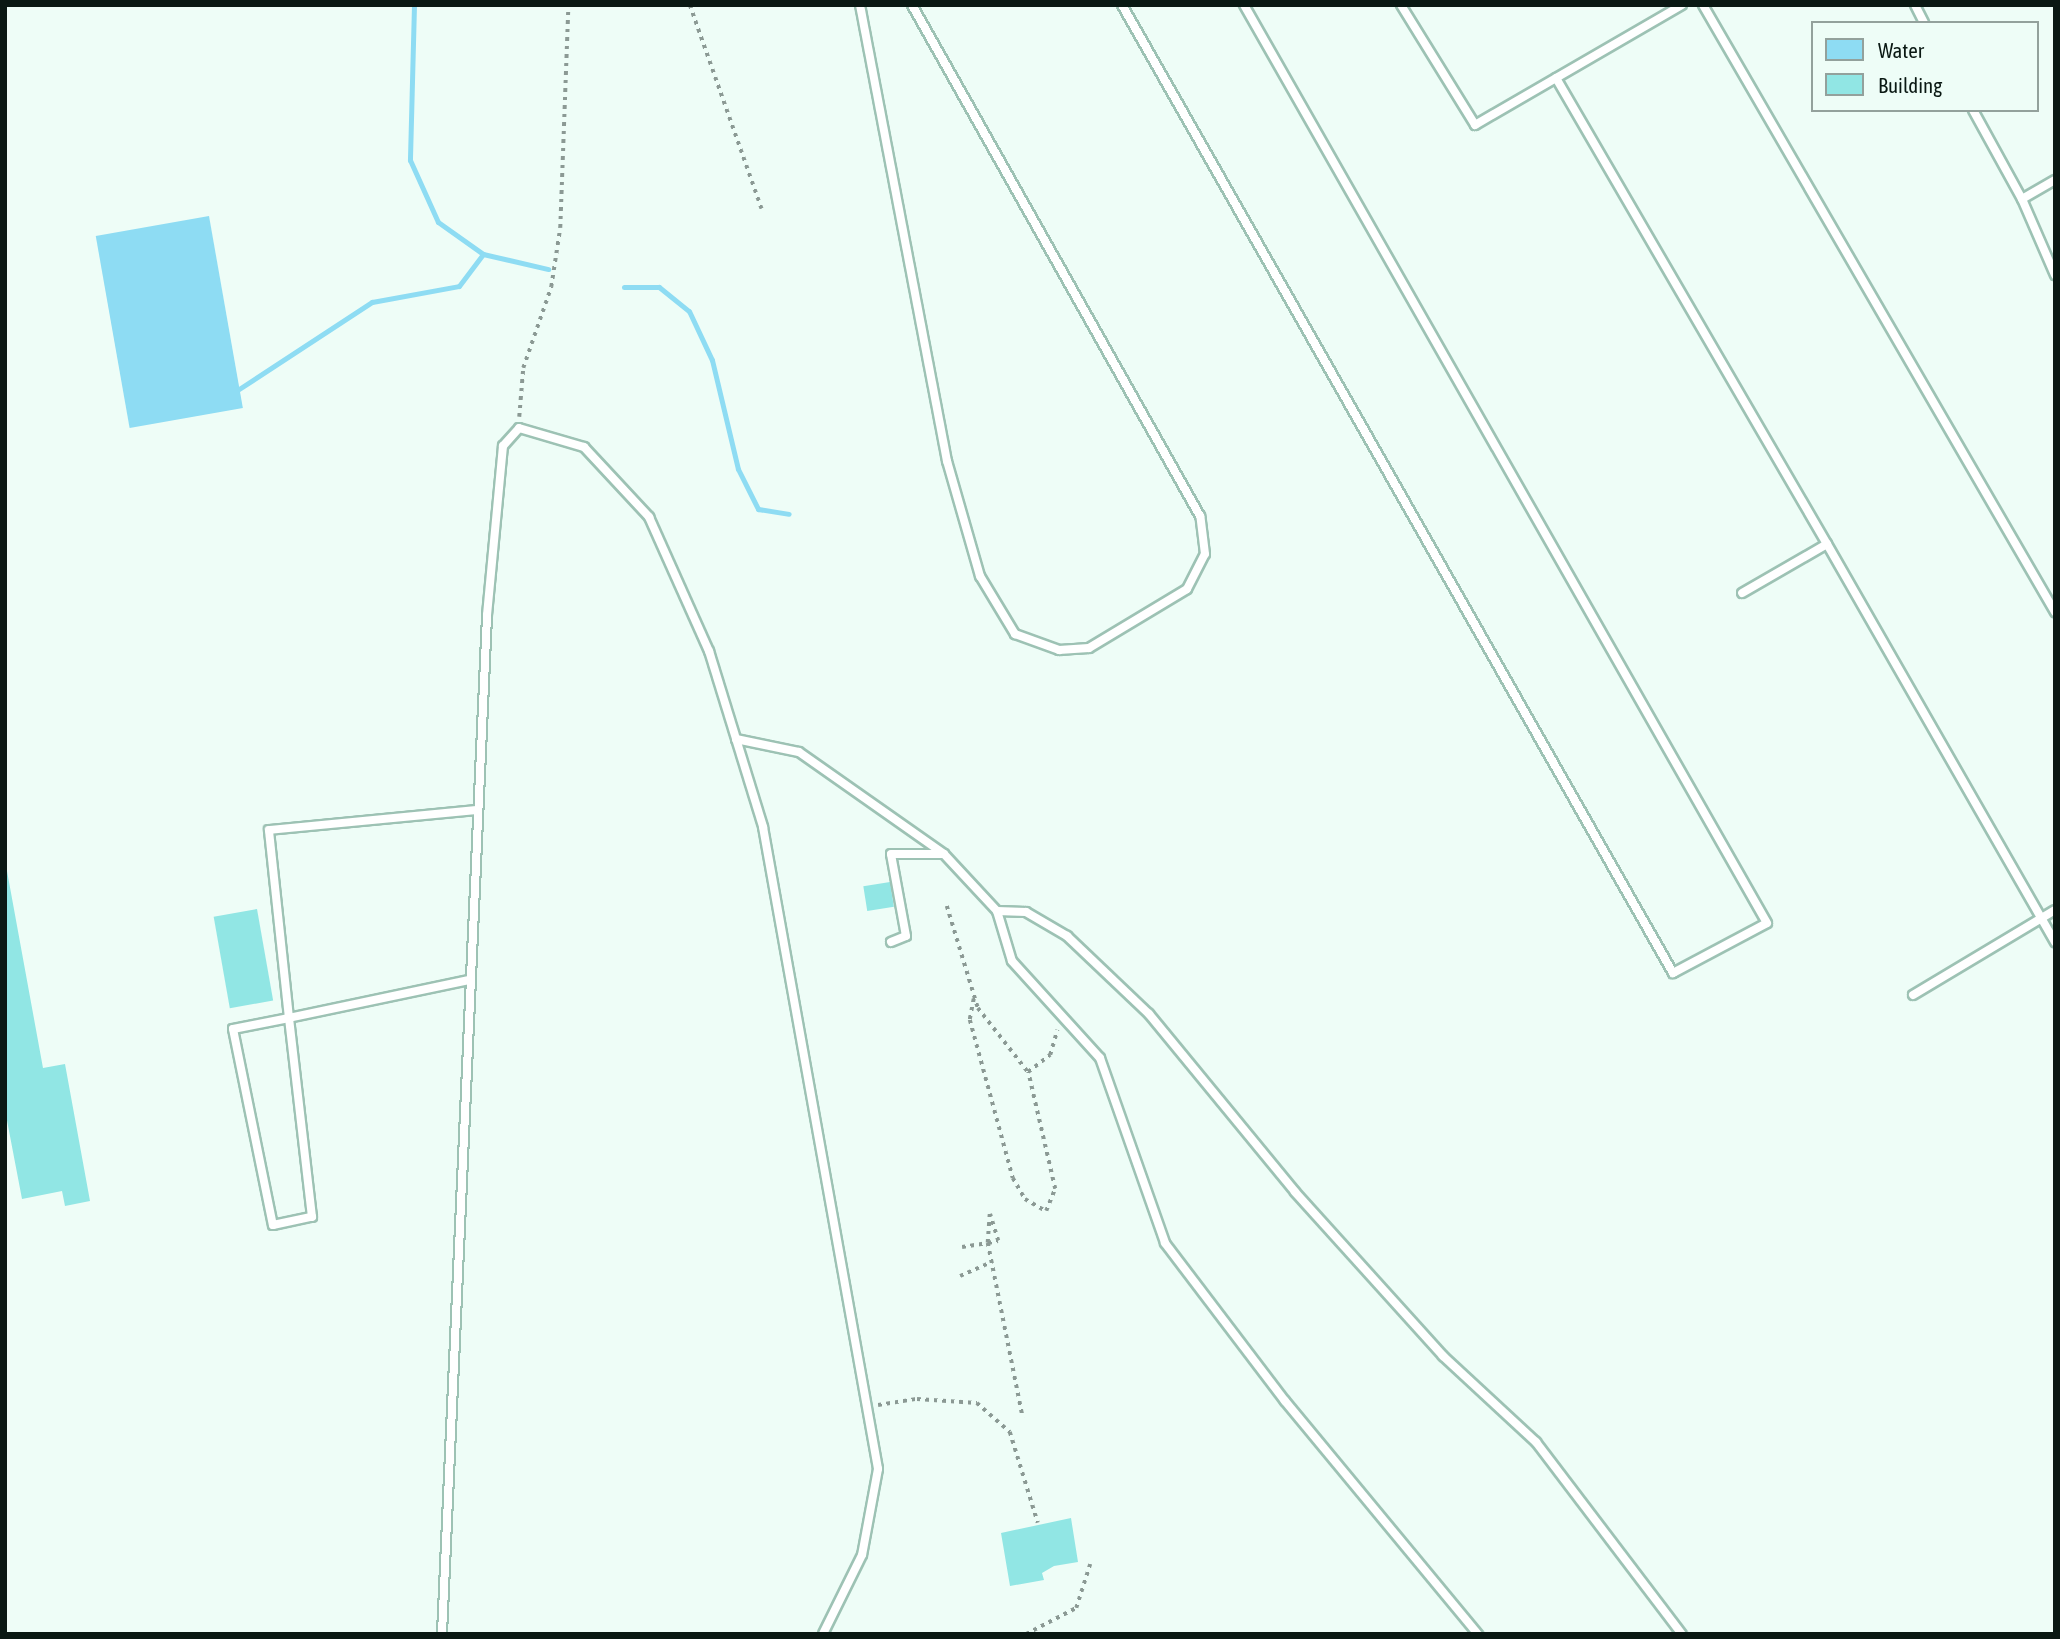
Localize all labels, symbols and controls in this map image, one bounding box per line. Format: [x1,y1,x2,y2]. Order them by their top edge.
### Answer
legend [1812,21,2039,112]
text: Water [1878,38,1924,62]
text: Building [1878,73,1942,97]

